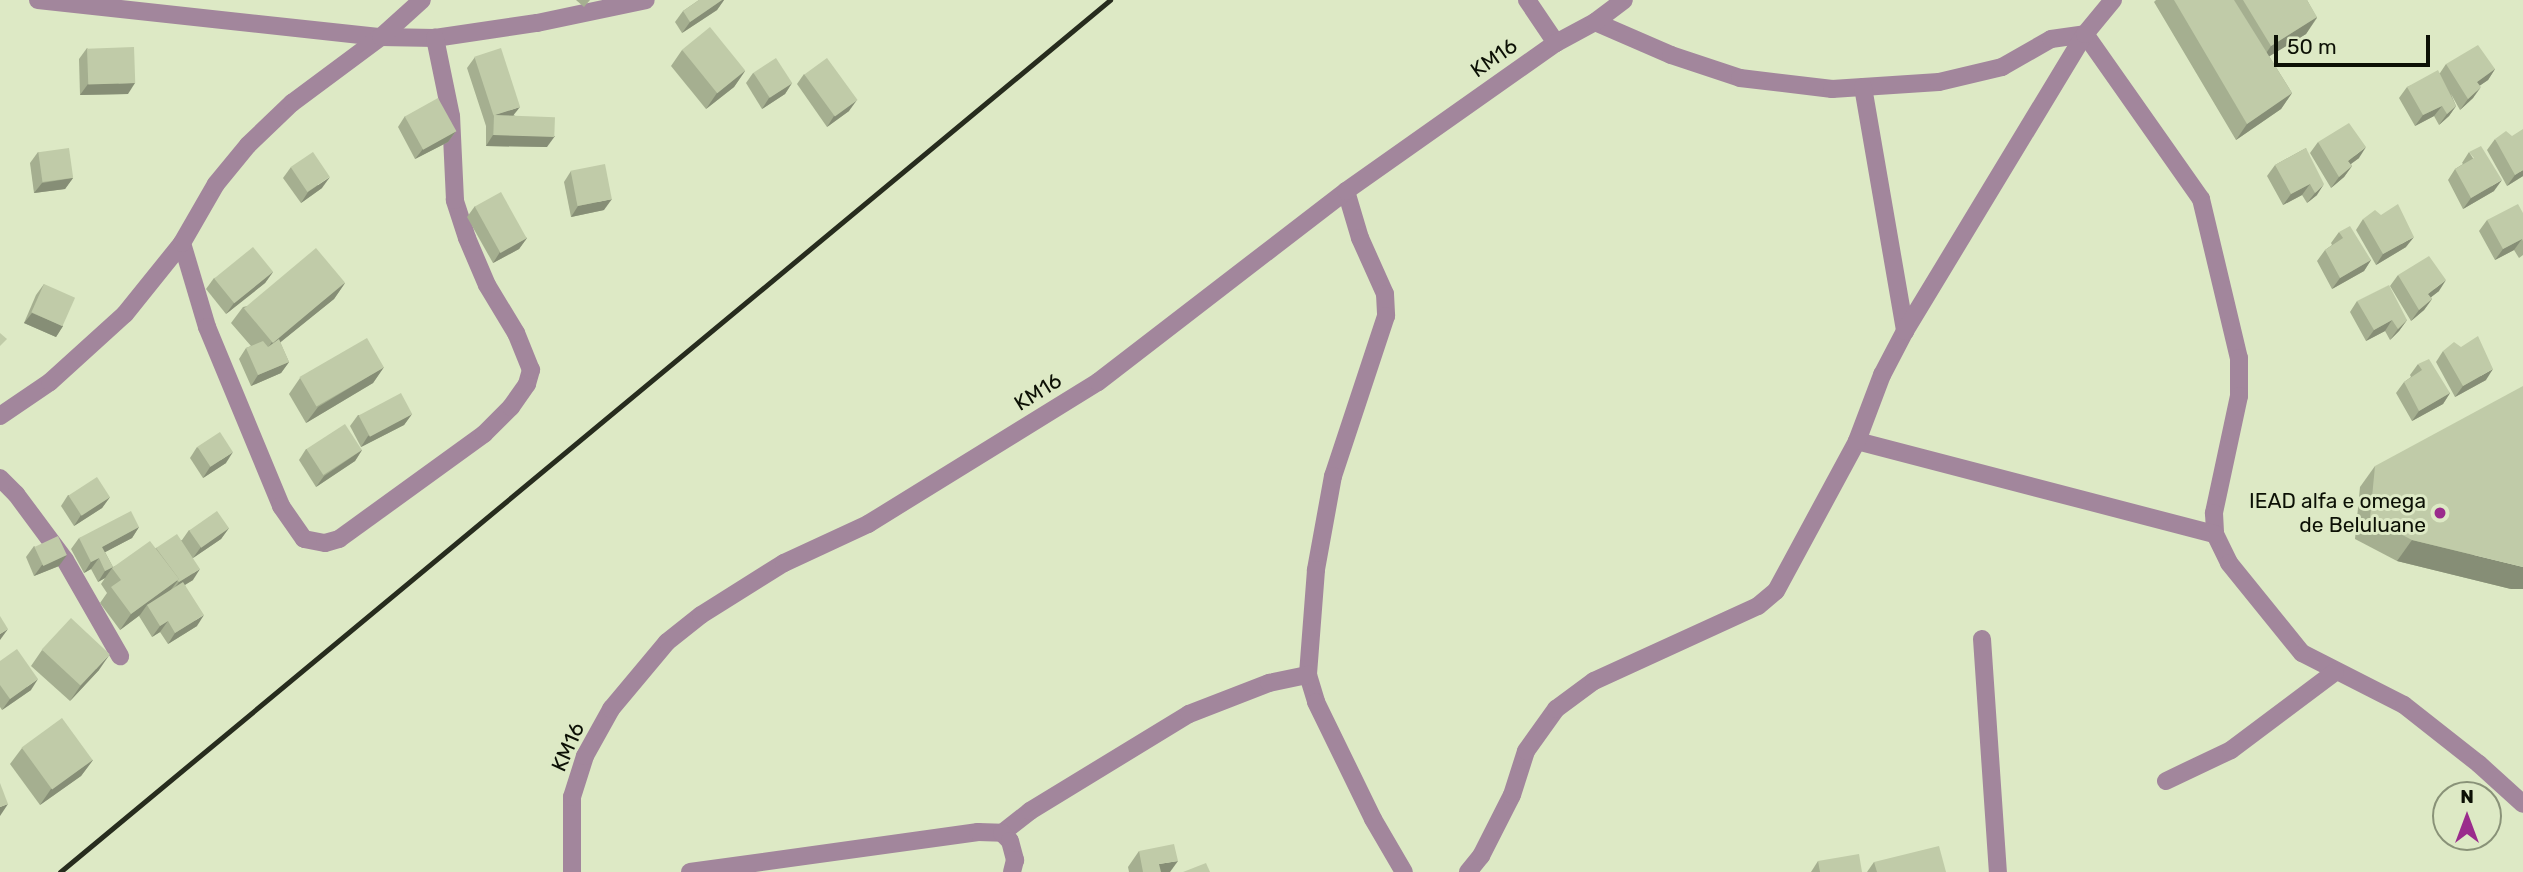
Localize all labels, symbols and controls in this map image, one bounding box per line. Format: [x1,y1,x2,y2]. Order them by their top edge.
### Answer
scale bar [2278,21,2434,65]
street label: KM16 [1466,33,1522,83]
text: 50 m [2287,34,2337,59]
street label: KM16 [1010,368,1066,416]
place label: IEAD alfa e omega de Beluluane [2249,488,2426,538]
marker: IEAD alfa e omega de Beluluane [2432,505,2448,521]
street label: KM16 [546,719,590,775]
north arrow [2432,781,2502,851]
text: N [2460,785,2474,808]

